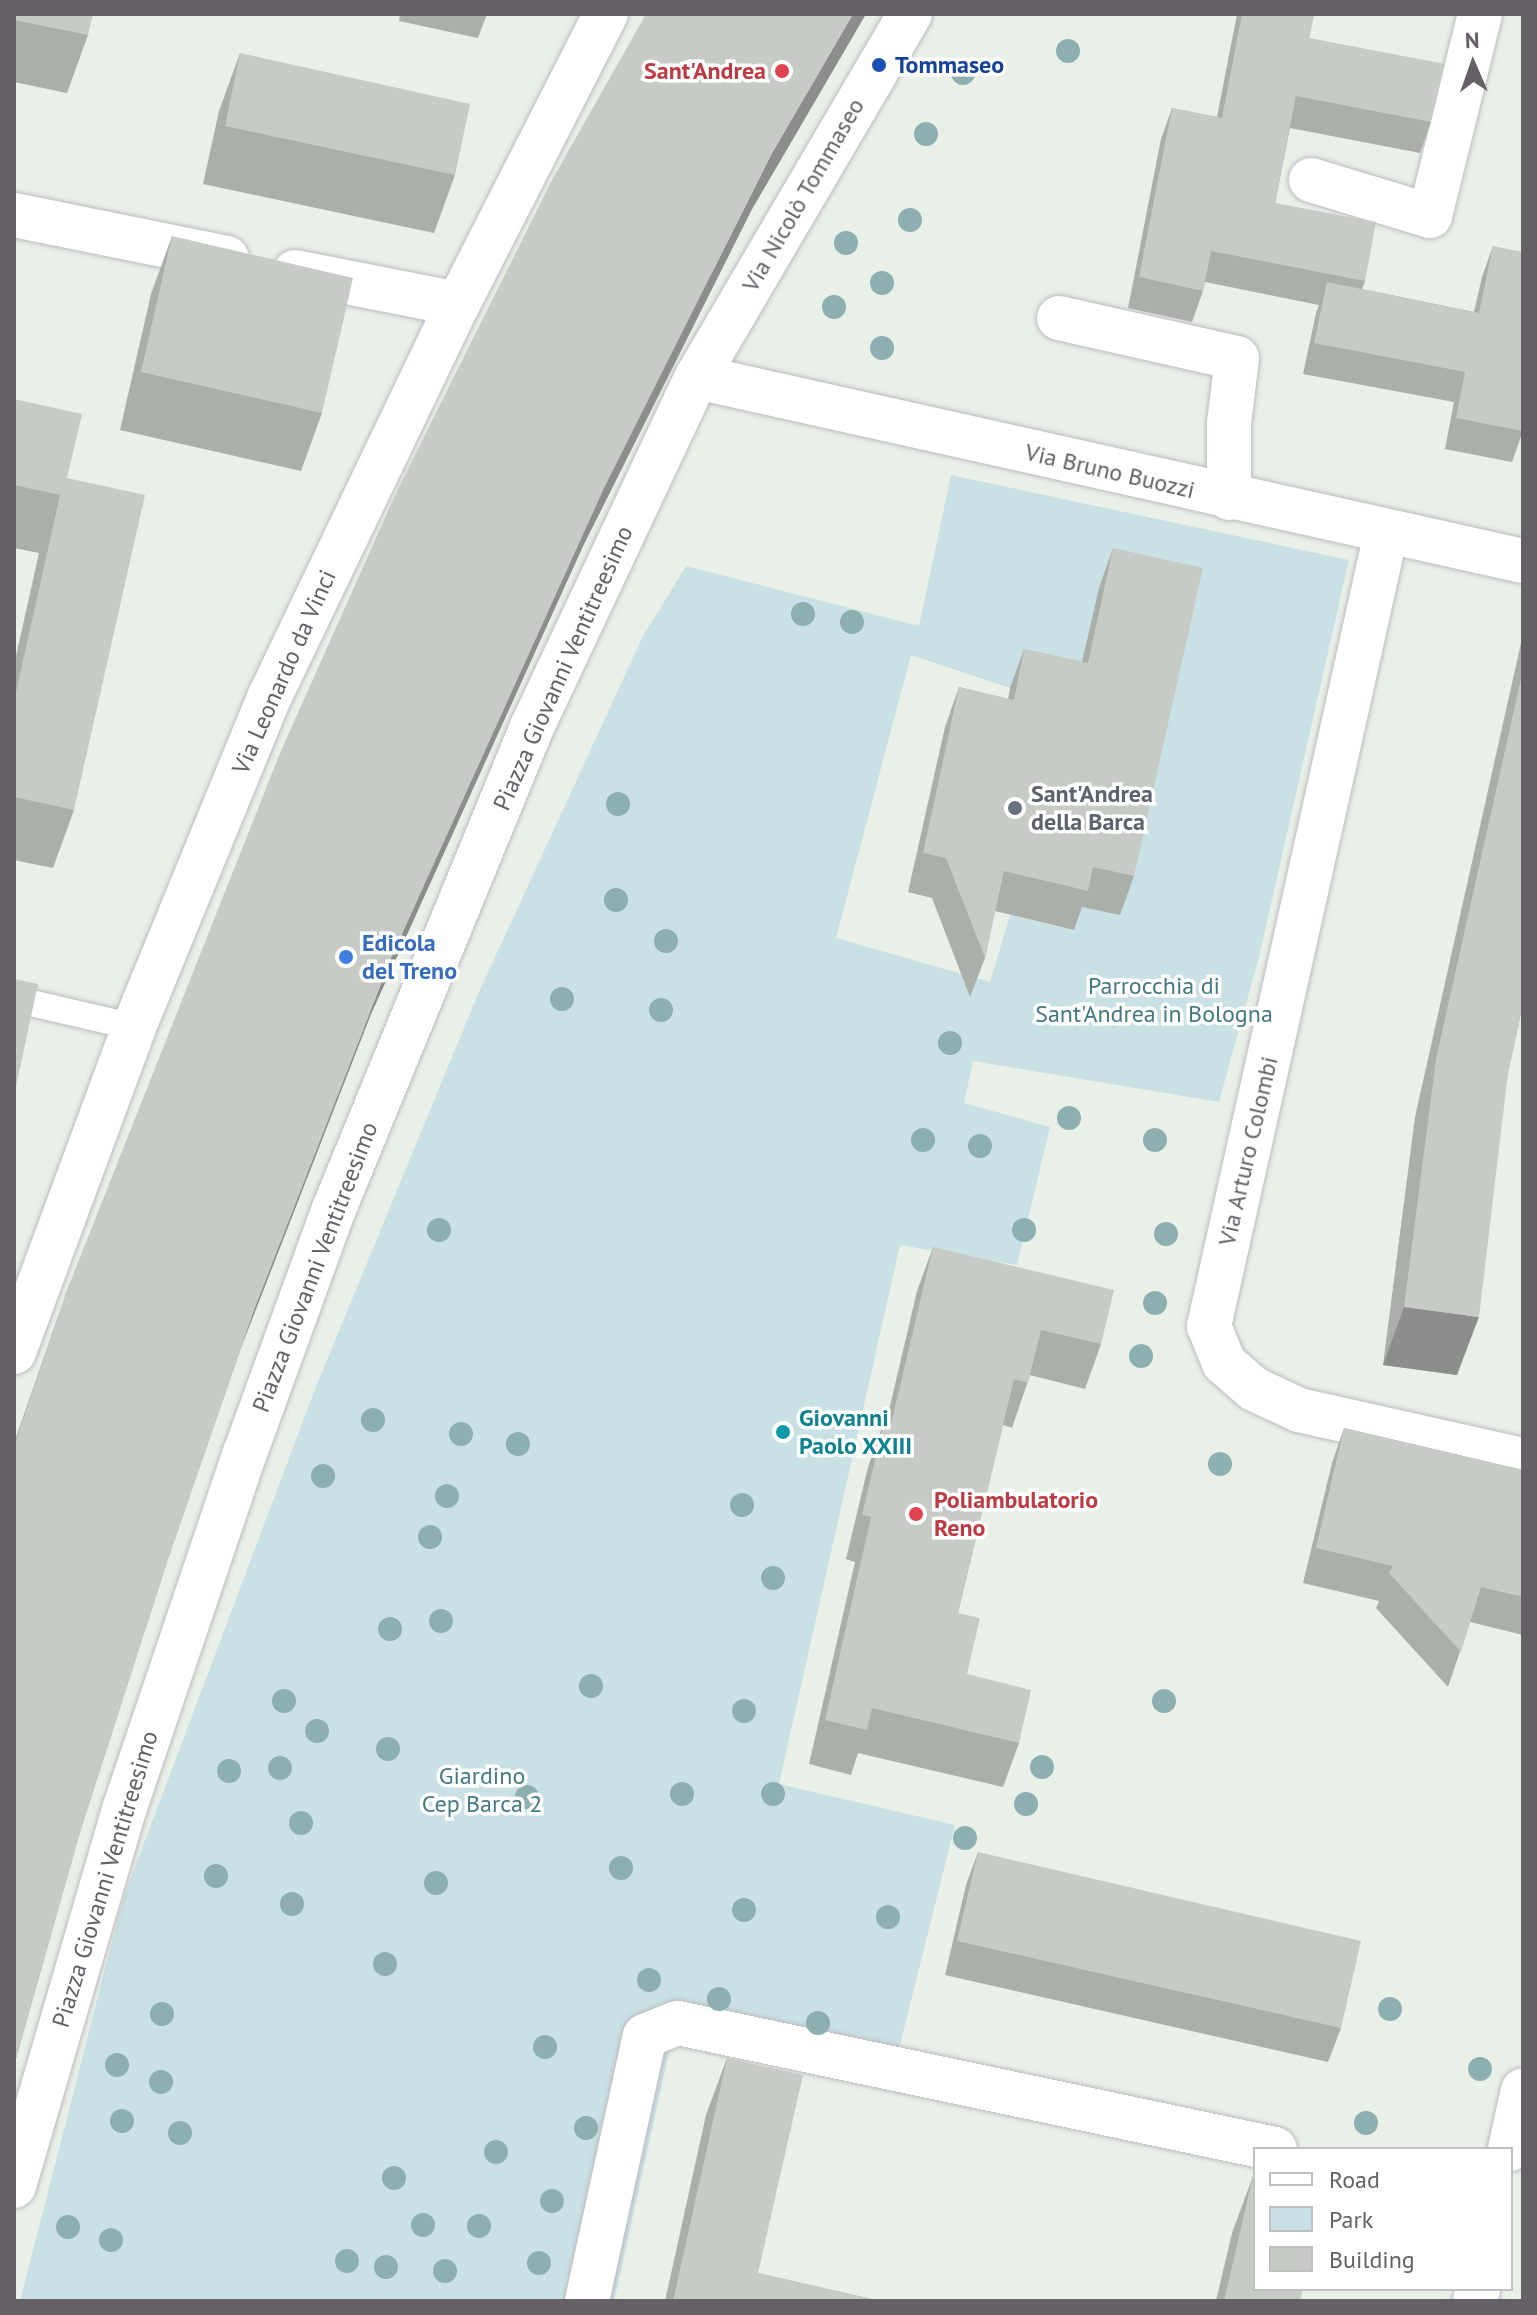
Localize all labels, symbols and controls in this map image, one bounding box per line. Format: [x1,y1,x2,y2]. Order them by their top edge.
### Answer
north arrow [1433,24,1513,104]
text: N [1464,26,1480,54]
place label: Tommaseo [895,51,1004,79]
marker: Tommaseo [870,56,888,74]
place label: Sant'Andrea [644,57,766,85]
marker: Sant'Andrea [773,62,791,80]
street label: Via Nicolò Tommaseo [736,93,870,297]
street label: Via Bruno Buozzi [1022,437,1198,505]
street label: Piazza Giovanni Ventitreesimo [487,521,639,815]
street label: Via Leonardo da Vinci [226,565,342,779]
place label: Sant'Andrea della Barca [1031,780,1153,836]
marker: Sant'Andrea della Barca [1006,799,1024,817]
place label: Edicola del Treno [362,929,458,985]
marker: Edicola del Treno [337,948,355,966]
park label: Parrocchia di Sant'Andrea in Bologna [1035,972,1273,1028]
street label: Via Arturo Colombi [1212,1053,1284,1249]
street label: Piazza Giovanni Ventitreesimo [246,1118,384,1416]
place label: Giovanni Paolo XXIII [799,1404,913,1460]
marker: Giovanni Paolo XXIII [774,1423,792,1441]
place label: Poliambulatorio Reno [934,1486,1098,1542]
marker: Poliambulatorio Reno [905,1503,927,1525]
street label: Piazza Giovanni Ventitreesimo [46,1727,164,2031]
park label: Giardino Cep Barca 2 [422,1762,542,1818]
legend [1253,2147,1513,2291]
text: Road [1329,2164,1380,2195]
text: Park [1329,2204,1373,2235]
text: Building [1329,2244,1415,2275]

